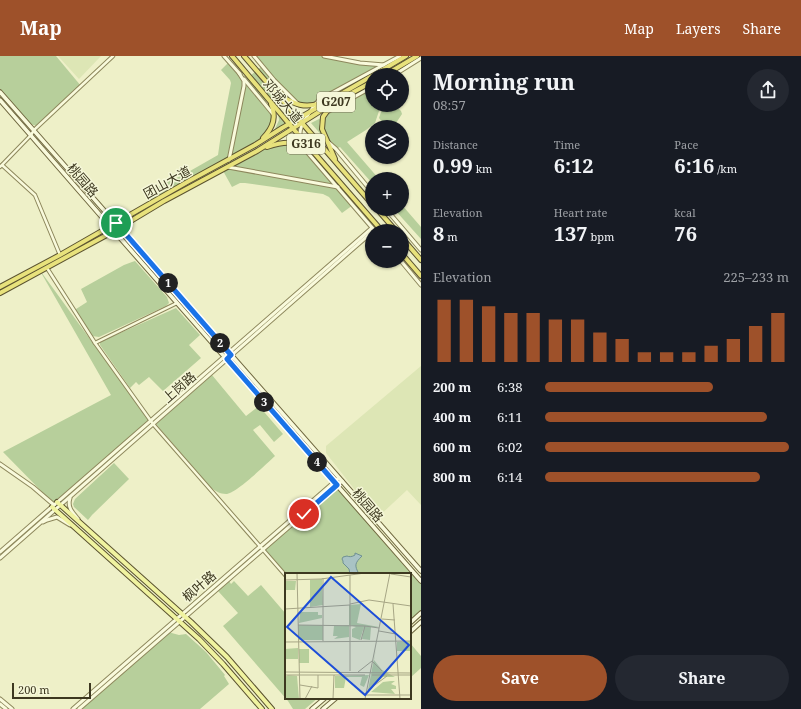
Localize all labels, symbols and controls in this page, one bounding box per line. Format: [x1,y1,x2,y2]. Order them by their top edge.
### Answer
text: Map [20,15,62,41]
text: Map [624,19,654,38]
text: Layers [676,19,721,38]
text: Share [743,19,781,38]
text: Morning run [433,66,575,96]
map controls [365,68,409,268]
button: locate [365,68,409,112]
button: share [747,69,789,111]
street label: 邓城大道 [259,75,307,127]
road number: G207 [317,92,355,112]
text: 08:57 [433,96,466,114]
button: layers [365,120,409,164]
road number: G316 [287,134,325,154]
text: Distance [433,137,478,152]
text: Time [554,137,580,152]
text: Pace [674,137,698,152]
text: 0.99 [433,152,473,179]
text: 6:12 [554,152,594,179]
text: 6:16 [674,152,714,179]
street label: 桃园路 [63,159,103,201]
text: km [473,161,492,176]
text: /km [714,161,737,176]
street label: 团山大道 [140,162,194,202]
button: + [365,172,409,216]
text: Elevation [433,205,483,220]
text: Heart rate [554,205,607,220]
text: kcal [674,205,696,220]
pin [99,206,133,240]
icon: arrive [105,212,127,234]
text: 8 [433,220,444,247]
text: 137 [554,220,588,247]
text: 76 [674,220,697,247]
button: − [365,224,409,268]
text: m [444,229,458,244]
text: bpm [588,229,614,244]
text: Elevation [433,268,492,286]
text: 225–233 m [723,268,789,286]
pin: 1 [158,273,178,293]
text: 1 [165,275,171,290]
pin: 2 [210,333,230,353]
text: 2 [217,335,223,350]
street label: 上岗路 [158,367,200,407]
text: 200 m [433,378,471,396]
text: 6:38 [497,378,523,396]
pin: 3 [254,392,274,412]
text: 3 [261,394,267,409]
text: 400 m [433,408,471,426]
text: 6:11 [497,408,523,426]
text: 600 m [433,438,471,456]
text: 6:02 [497,438,523,456]
pin: 4 [307,452,327,472]
text: 4 [314,454,320,469]
text: 800 m [433,468,471,486]
text: 6:14 [497,468,523,486]
street label: 桃园路 [348,484,388,526]
pin [287,497,321,531]
icon: check [293,503,315,525]
street label: 枫叶路 [178,566,220,606]
inset map [285,573,411,699]
button: Save [433,655,607,701]
button: Share [615,655,789,701]
scale bar [12,681,91,700]
text: 200 m [18,682,50,697]

